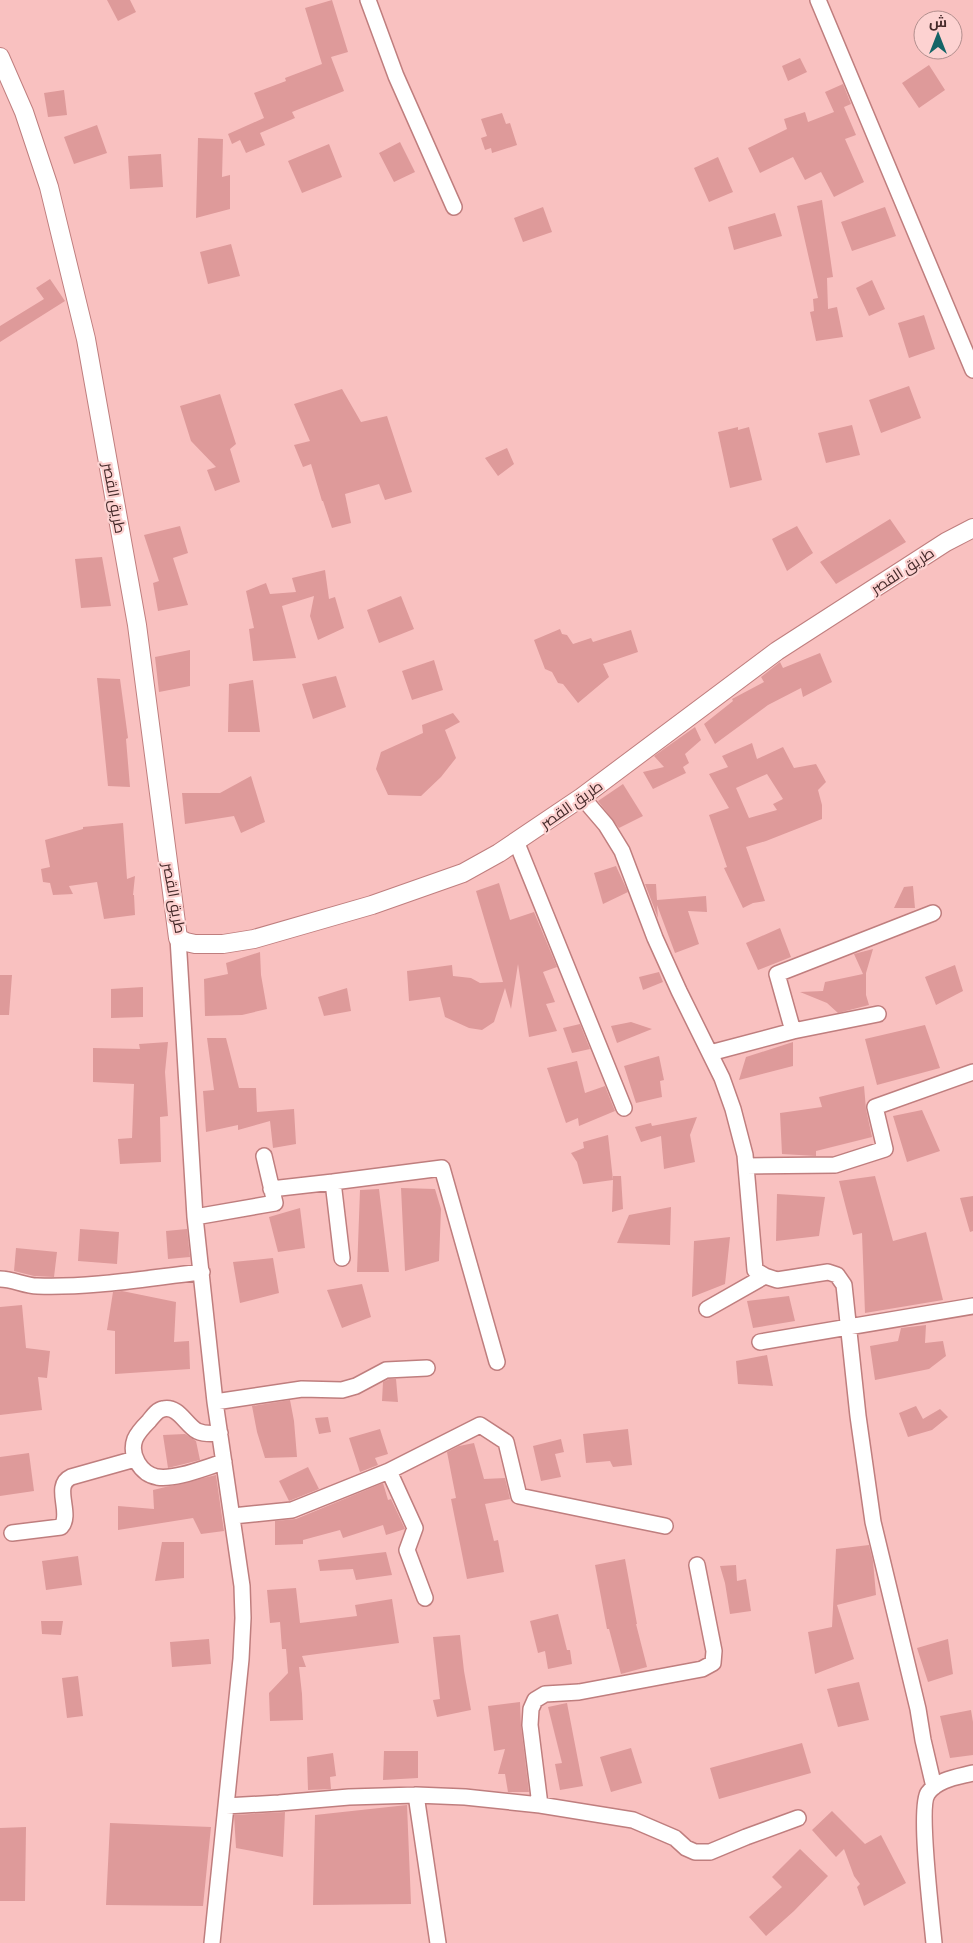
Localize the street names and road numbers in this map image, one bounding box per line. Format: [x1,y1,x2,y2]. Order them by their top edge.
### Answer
street label: طريق القصر [98,460,130,535]
street label: طريق القصر [866,543,938,599]
street label: طريق القصر [536,776,607,834]
street label: طريق القصر [158,860,190,935]

